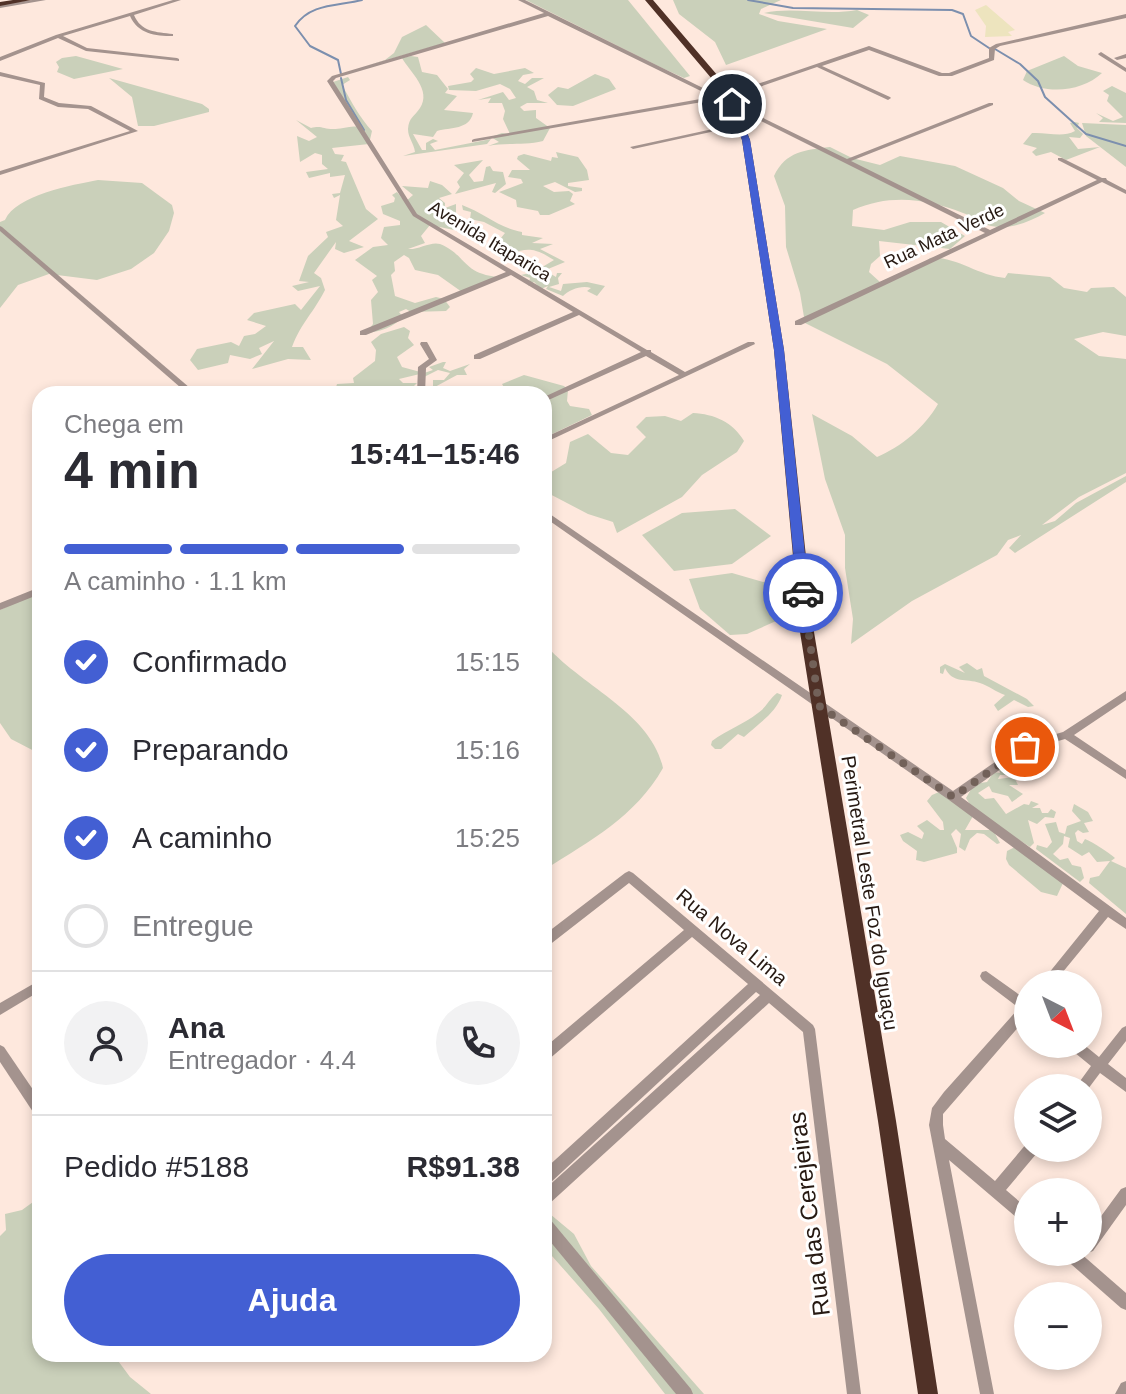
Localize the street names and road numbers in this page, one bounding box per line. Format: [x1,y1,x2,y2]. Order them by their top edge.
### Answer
street label: Avenida Itaparica [425,197,555,286]
street label: Rua Mata Verde [881,199,1007,273]
street label: Perimetral Leste Foz do Iguaçu [837,754,903,1032]
street label: Rua Nova Lima [672,884,793,990]
street label: Rua das Cerejeiras [783,1110,835,1318]

